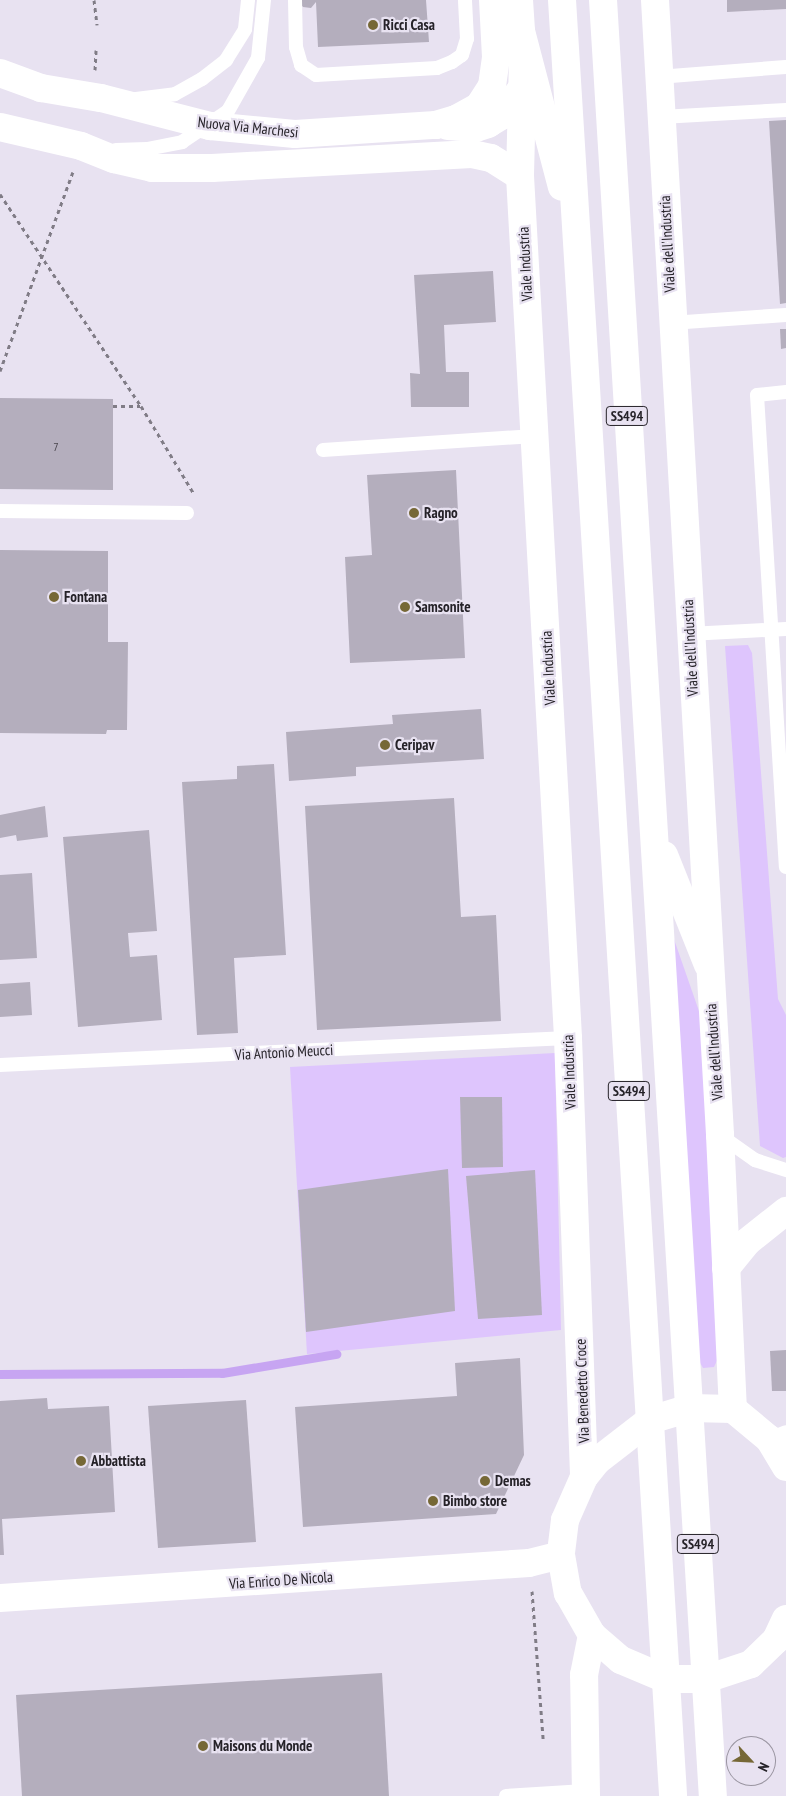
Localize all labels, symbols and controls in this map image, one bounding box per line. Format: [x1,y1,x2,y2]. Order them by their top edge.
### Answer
place label: Ricci Casa [383,16,435,34]
marker: Ricci Casa [367,19,379,31]
street label: Nuova Via Marchesi [197,113,299,141]
street label: Viale dell'Industria [655,195,679,293]
street label: Viale Industria [514,226,536,302]
road number: SS494 [606,404,648,428]
house number: 7 [53,440,59,454]
place label: Ragno [424,504,458,522]
marker: Ragno [408,507,420,519]
place label: Fontana [64,588,107,606]
marker: Fontana [48,591,60,603]
place label: Samsonite [415,598,471,616]
street label: Viale dell'Industria [678,599,702,697]
marker: Samsonite [399,601,411,613]
street label: Viale Industria [537,630,559,706]
place label: Ceripav [395,736,434,754]
marker: Ceripav [379,739,391,751]
street label: Viale dell'Industria [702,1003,726,1101]
street label: Viale Industria [559,1034,579,1110]
street label: Via Antonio Meucci [234,1040,334,1064]
road number: SS494 [608,1080,650,1102]
street label: Via Benedetto Croce [571,1338,593,1444]
place label: Abbattista [91,1452,146,1470]
marker: Abbattista [75,1455,87,1467]
place label: Demas [495,1472,531,1490]
marker: Demas [479,1475,491,1487]
place label: Bimbo store [443,1492,507,1510]
marker: Bimbo store [427,1495,439,1507]
road number: SS494 [677,1532,719,1556]
street label: Via Enrico De Nicola [228,1567,334,1593]
north arrow [726,1736,776,1786]
place label: Maisons du Monde [213,1737,312,1755]
marker: Maisons du Monde [197,1740,209,1752]
text: N [754,1760,773,1774]

